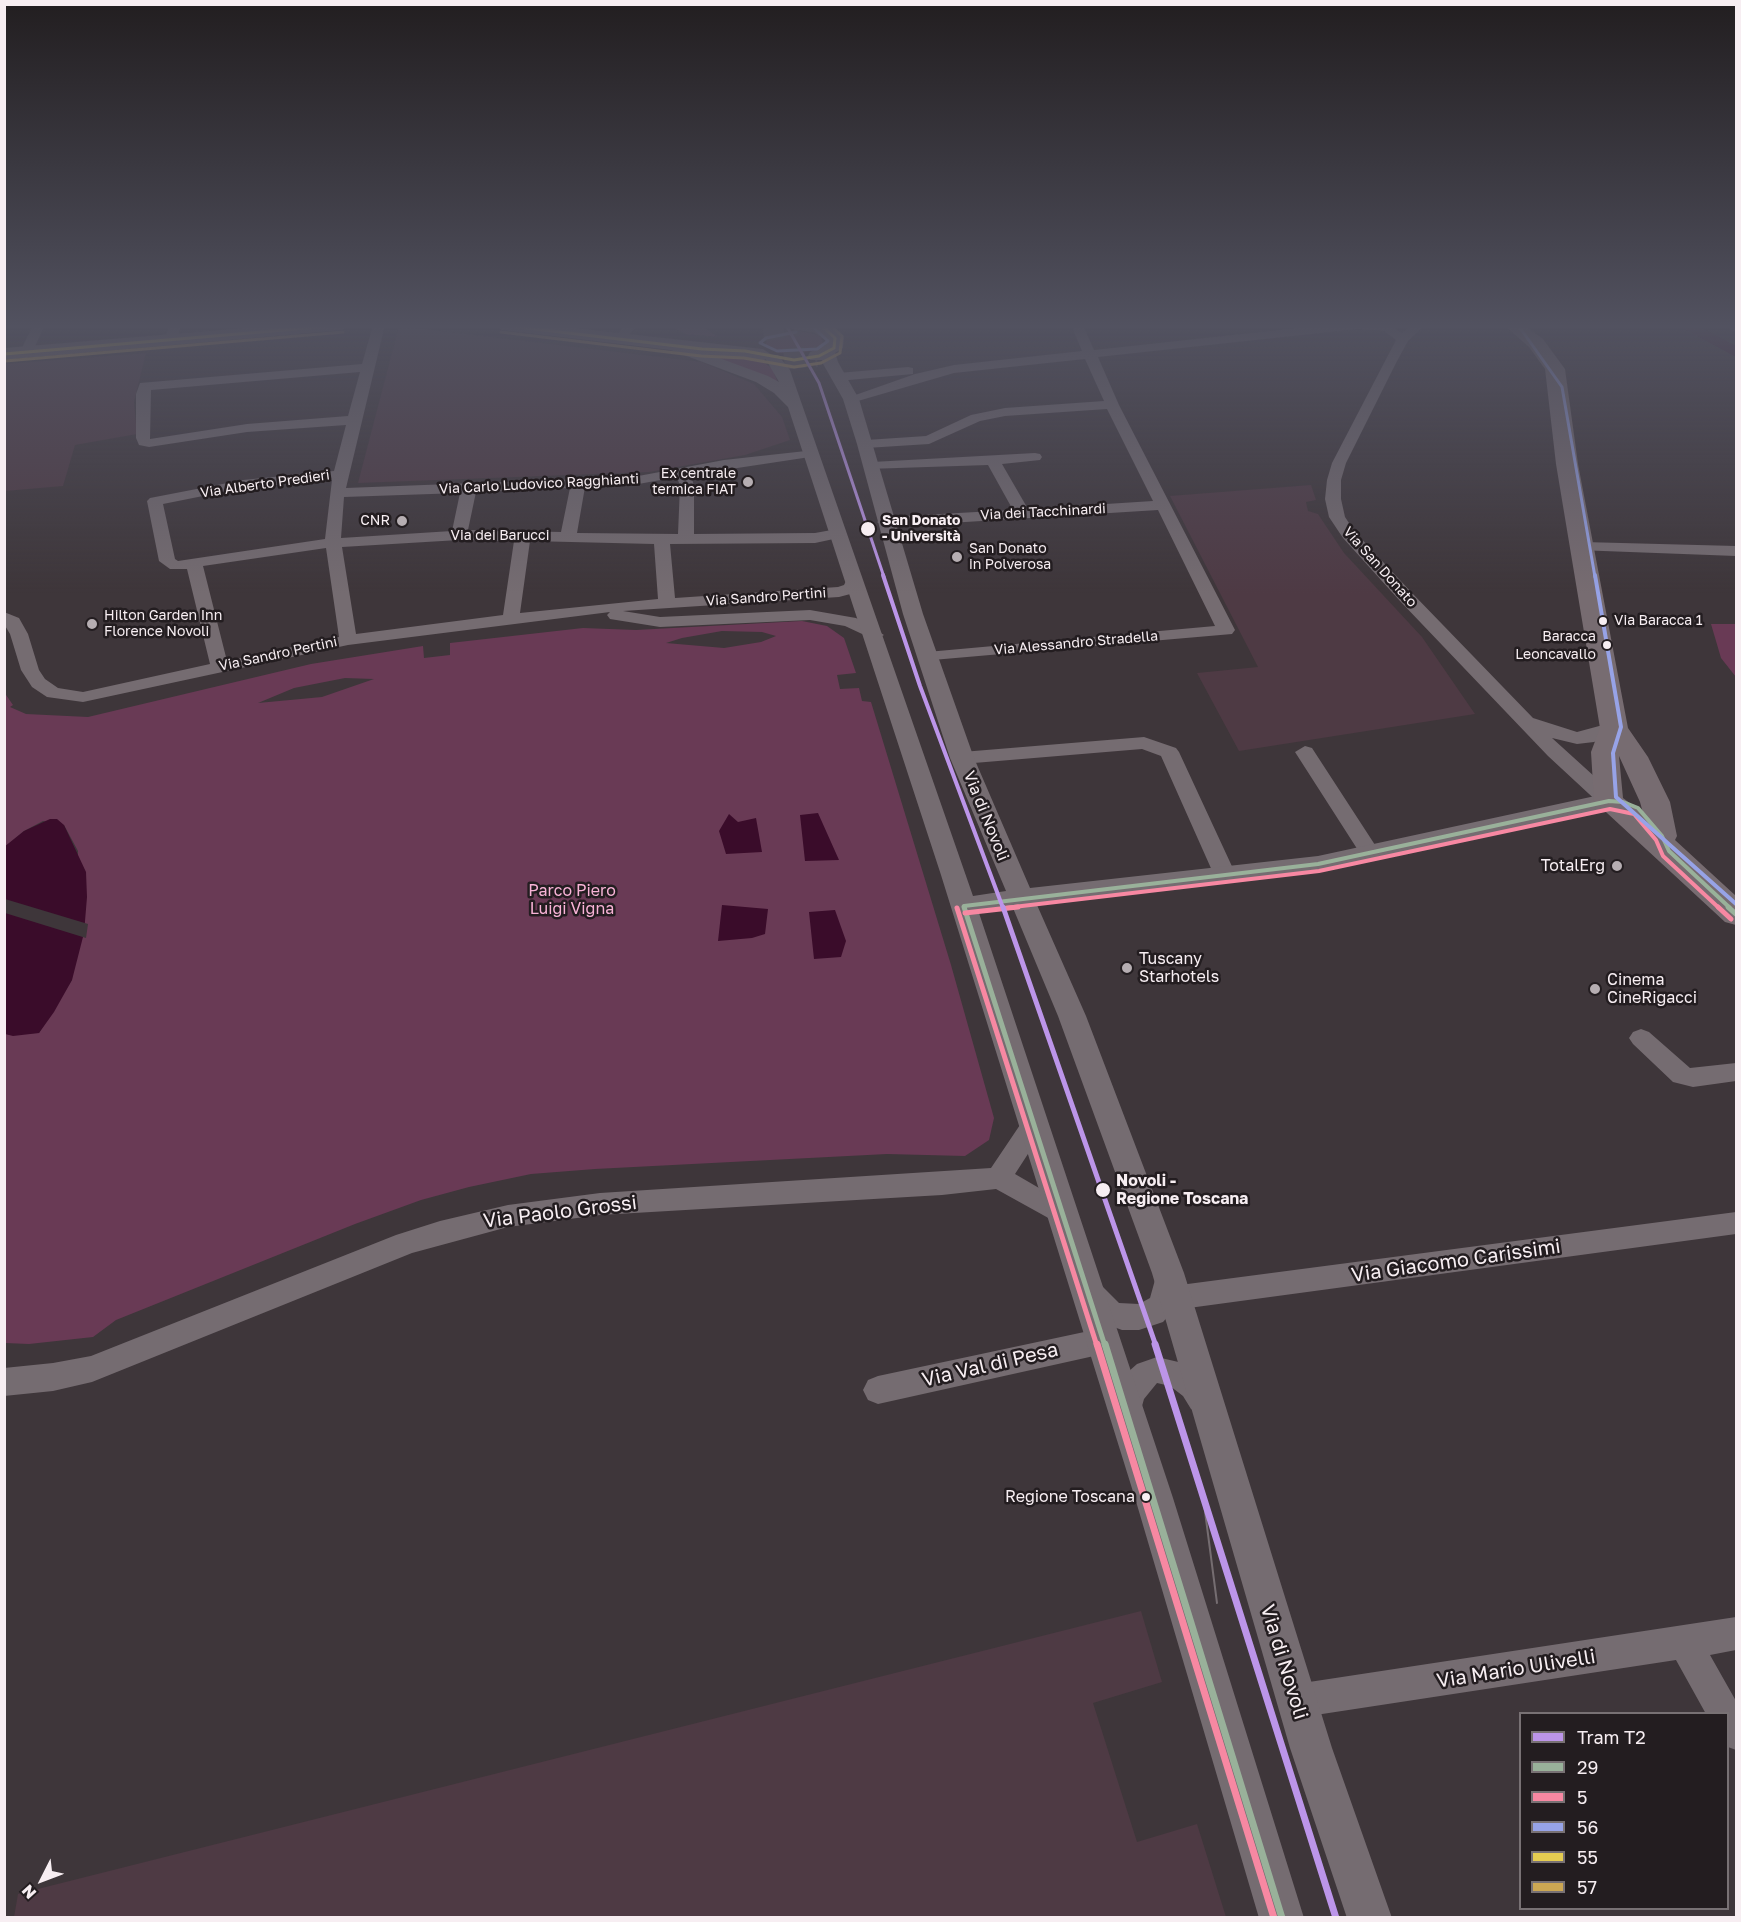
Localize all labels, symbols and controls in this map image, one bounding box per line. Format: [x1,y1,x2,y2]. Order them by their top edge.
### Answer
place label: Ex centrale termica FIAT [652,466,736,498]
street label: Via Alberto Predieri [199,467,331,501]
street label: Via Carlo Ludovico Ragghianti [439,470,639,498]
marker: Ex centrale termica FIAT [741,475,755,489]
street label: Via dei Tacchinardi [980,500,1106,524]
place label: CNR [360,513,390,529]
place label: San Donato - Università [882,513,961,546]
marker: CNR [395,514,409,528]
marker: San Donato - Università [859,520,877,538]
street label: Via San Donato [1340,523,1420,611]
street label: Via dei Barucci [451,528,549,544]
place label: San Donato in Polverosa [969,541,1051,574]
marker: San Donato in Polverosa [950,550,964,564]
street label: Via Sandro Pertini [705,584,827,610]
place label: Hilton Garden Inn Florence Novoli [104,608,222,640]
place label: Via Baracca 1 [1614,613,1703,629]
marker: Via Baracca 1 [1597,615,1609,627]
marker: Hilton Garden Inn Florence Novoli [85,617,99,631]
street label: Via Alessandro Stradella [993,627,1159,659]
place label: Baracca Leoncavallo [1515,629,1596,662]
street label: Via Sandro Pertini [217,633,339,675]
marker: Baracca Leoncavallo [1601,639,1613,651]
street label: Via di Novoli [959,768,1013,864]
place label: TotalErg [1541,856,1605,876]
marker: TotalErg [1610,859,1624,873]
park label: Parco Piero Luigi Vigna [528,881,616,919]
place label: Tuscany Starhotels [1139,949,1219,987]
marker: Tuscany Starhotels [1120,961,1134,975]
place label: Cinema CineRigacci [1607,970,1697,1008]
marker: Cinema CineRigacci [1588,982,1602,996]
place label: Novoli - Regione Toscana [1116,1171,1248,1209]
marker: Novoli - Regione Toscana [1094,1181,1112,1199]
street label: Via Paolo Grossi [482,1191,638,1233]
street label: Via Giacomo Carissimi [1350,1234,1562,1288]
street label: Via Val di Pesa [920,1338,1060,1392]
place label: Regione Toscana [1005,1487,1135,1507]
marker: Regione Toscana [1140,1491,1152,1503]
street label: Via di Novoli [1255,1602,1313,1722]
street label: Via Mario Ulivelli [1435,1645,1597,1693]
legend [1519,1712,1729,1910]
text: Tram T2 [1577,1726,1646,1748]
text: 29 [1577,1756,1598,1778]
text: 5 [1577,1786,1587,1808]
text: 56 [1577,1816,1598,1838]
text: 55 [1577,1846,1598,1868]
north arrow [12,1850,72,1910]
text: 57 [1577,1876,1597,1898]
text: N [17,1881,40,1903]

